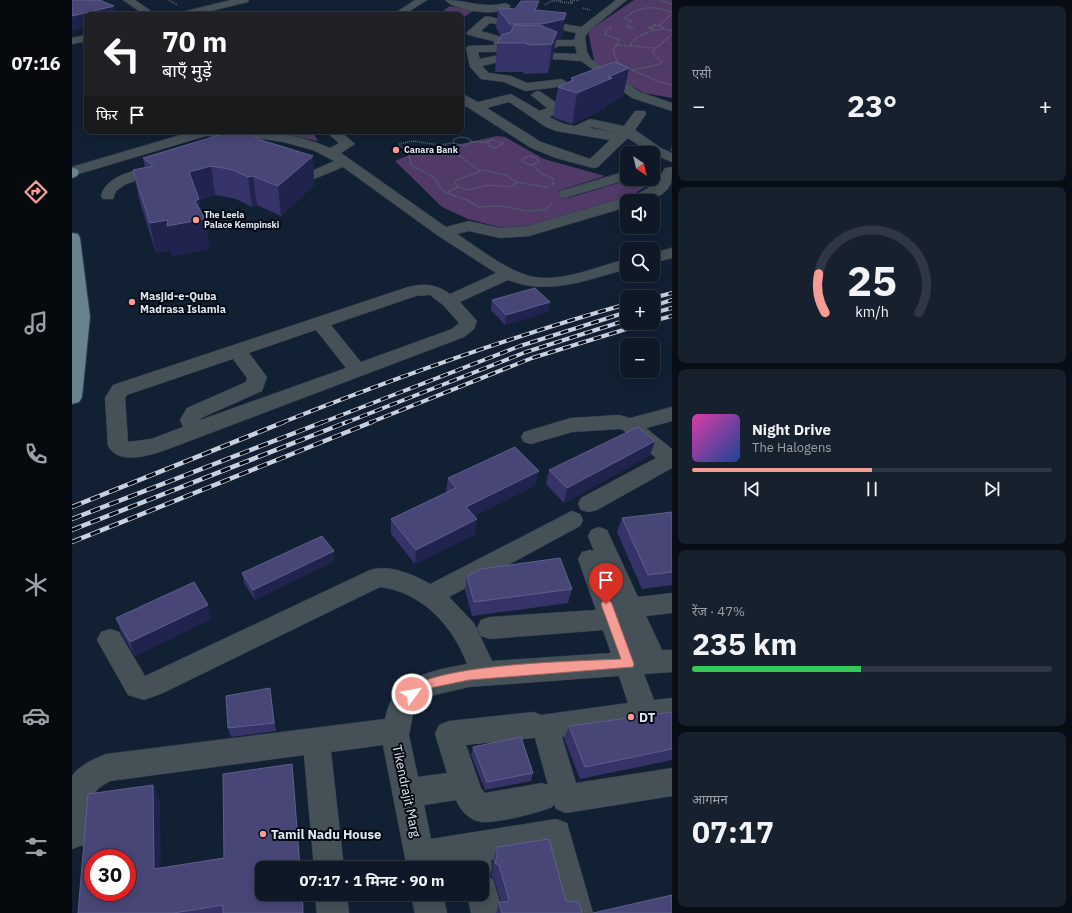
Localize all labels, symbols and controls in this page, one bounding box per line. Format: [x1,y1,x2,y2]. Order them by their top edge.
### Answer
text: 70 m [162,23,227,60]
icon: left [96,28,148,80]
text: 07:16 [11,52,61,75]
text: बाएँ मुड़ें [162,59,212,82]
text: एसी [692,65,711,82]
text: 23° [847,86,897,125]
text: − [692,91,705,120]
text: + [1039,91,1052,120]
icon: arrive [126,104,148,126]
text: फिर [96,105,118,124]
place label: Canara Bank [404,144,459,155]
marker: Canara Bank [391,145,401,155]
north arrow [620,146,660,186]
map controls [620,146,660,378]
icon: directions [22,178,50,206]
button: sound [620,194,660,234]
place label: The Leela Palace Kempinski [204,209,280,230]
marker: The Leela Palace Kempinski [191,215,201,225]
button: search [620,242,660,282]
text: 25 [847,253,897,307]
place label: Masjid-e-Quba Madrasa Islamia [140,289,226,316]
button: + [620,290,660,330]
marker: Masjid-e-Quba Madrasa Islamia [127,297,137,307]
text: km/h [855,302,889,321]
icon: music [22,309,50,337]
button: − [620,338,660,378]
text: Night Drive [752,420,831,439]
text: The Halogens [752,439,832,456]
icon: phone [22,440,50,468]
icon: previous [741,478,763,500]
icon: pause [861,478,883,500]
icon: next [981,478,1003,500]
pin [589,563,623,604]
icon: arrive [595,569,617,591]
icon: climate [22,571,50,599]
text: रेंज · 47% [692,603,745,620]
text: 235 km [692,624,797,663]
position arrow [391,673,433,715]
icon: car [22,702,50,730]
place label: DT [639,709,656,726]
marker: DT [626,712,636,722]
street label: Tikendrajit Marg [388,743,425,839]
text: आगमन [692,791,728,808]
text: 07:17 [692,812,774,851]
place label: Tamil Nadu House [271,826,381,843]
marker: Tamil Nadu House [258,829,268,839]
icon: filters [22,833,50,861]
speed limit sign: 30 [84,849,136,901]
text: 07:17 · 1 मिनट · 90 m [300,871,444,890]

